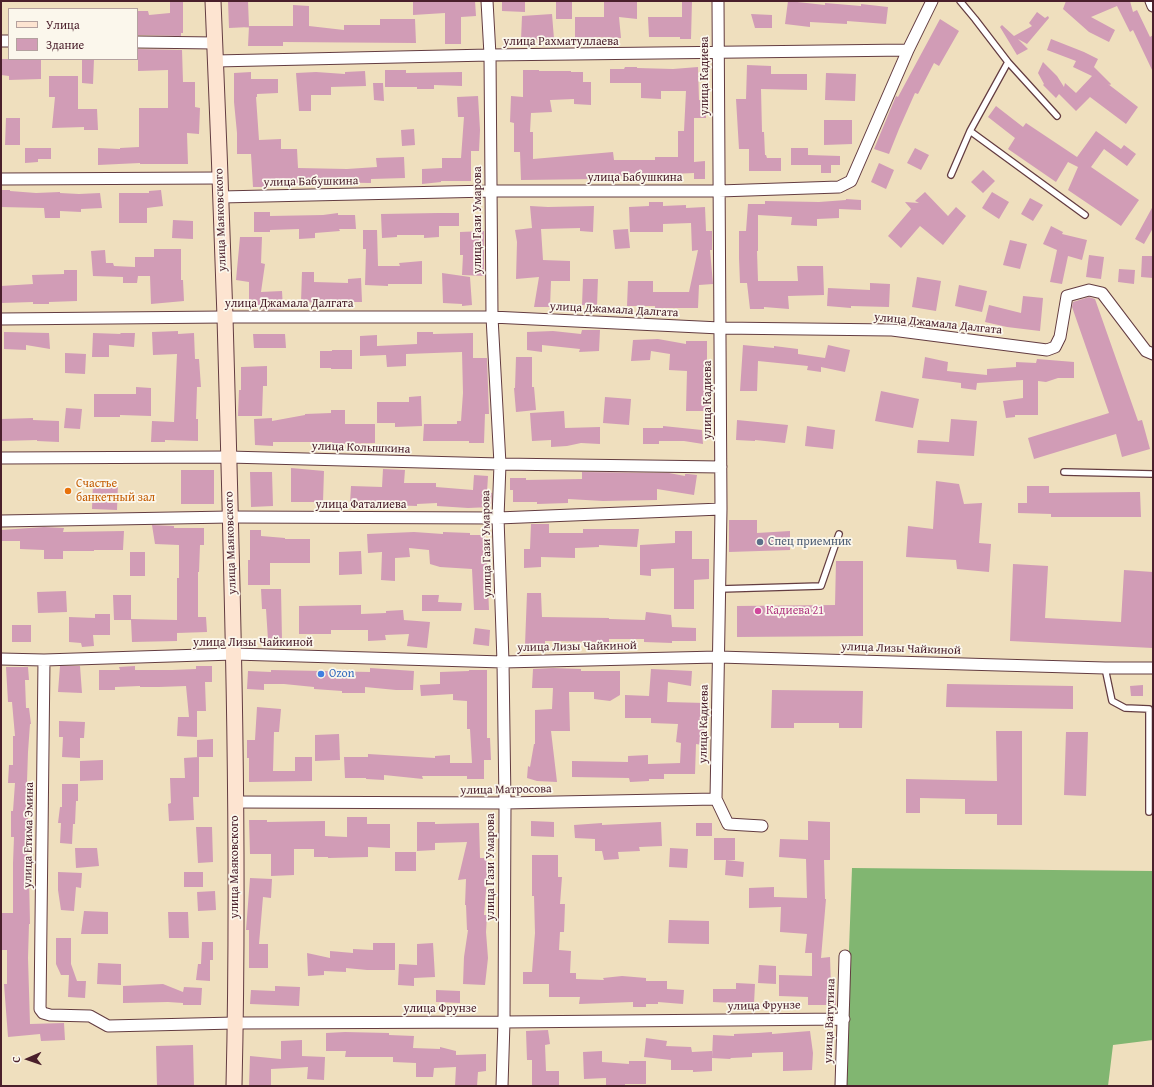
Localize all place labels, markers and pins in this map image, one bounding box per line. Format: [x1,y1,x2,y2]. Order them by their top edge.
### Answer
place label: Счастье банкетный зал [76,477,155,505]
marker: Счастье банкетный зал [63,486,73,496]
place label: Спец приемник [768,535,851,549]
marker: Спец приемник [755,537,765,547]
place label: Кадиева 21 [766,604,824,618]
marker: Кадиева 21 [753,606,763,616]
place label: Ozon [329,667,354,681]
marker: Ozon [316,669,326,679]

